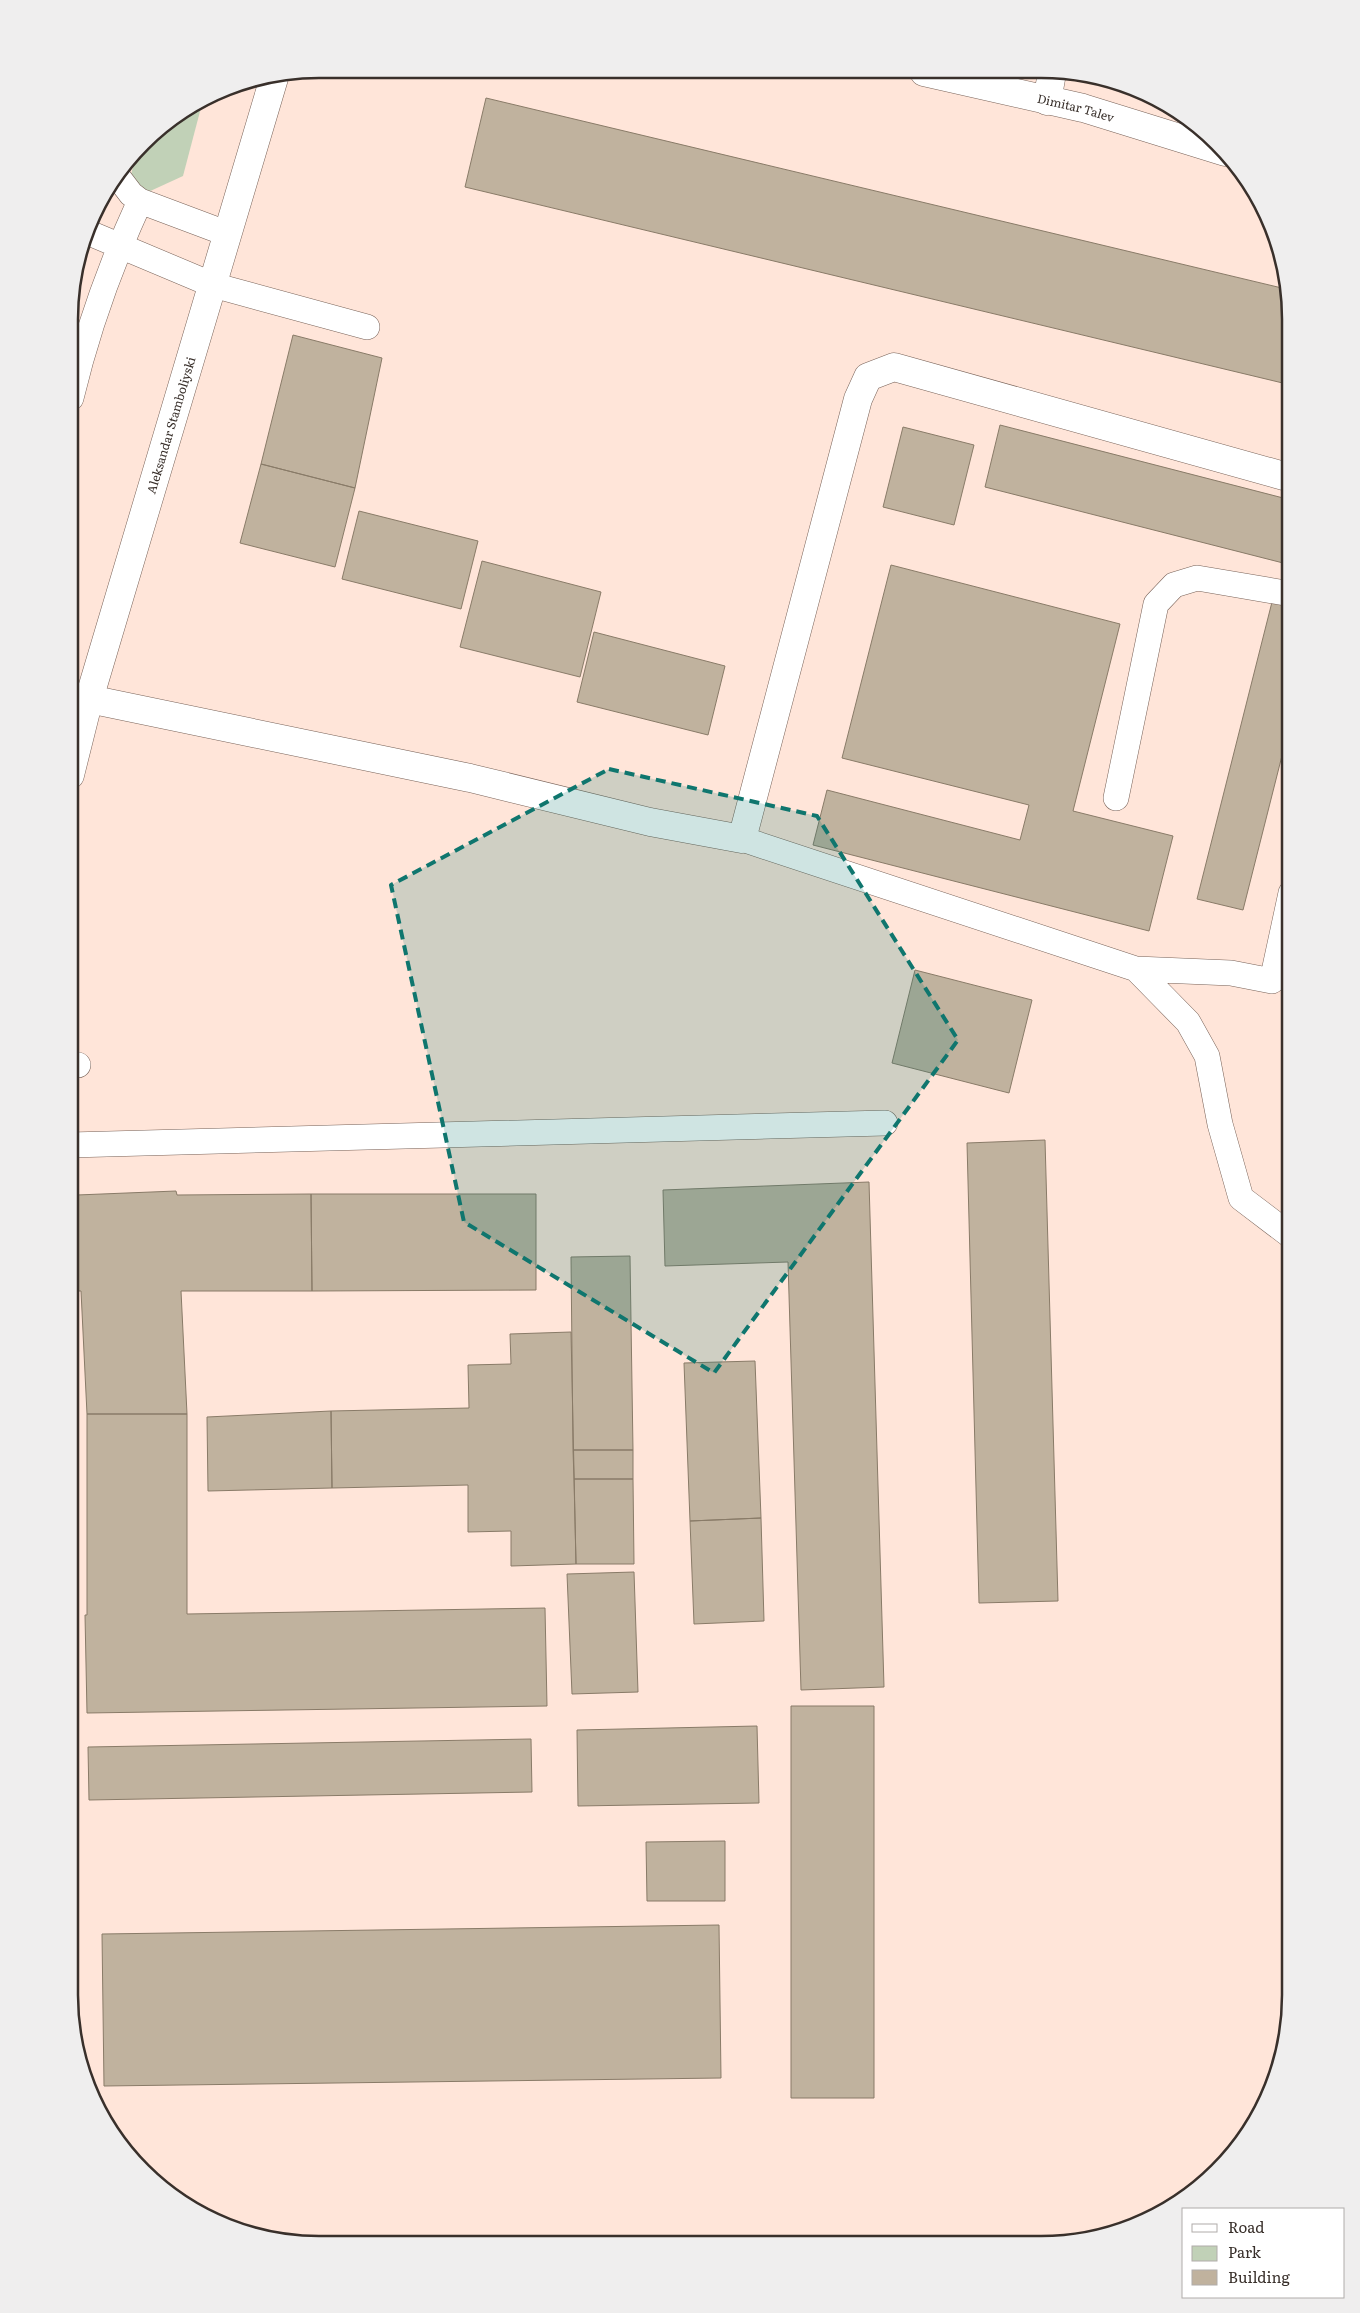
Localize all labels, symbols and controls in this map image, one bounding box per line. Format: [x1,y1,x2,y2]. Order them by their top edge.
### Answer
street label: Dimitar Talev [1036,89,1117,126]
street label: Aleksandar Stamboliyski [142,355,199,496]
legend [1182,2208,1345,2298]
text: Road [1228,2215,1264,2238]
text: Park [1228,2240,1262,2263]
text: Building [1228,2265,1290,2288]

